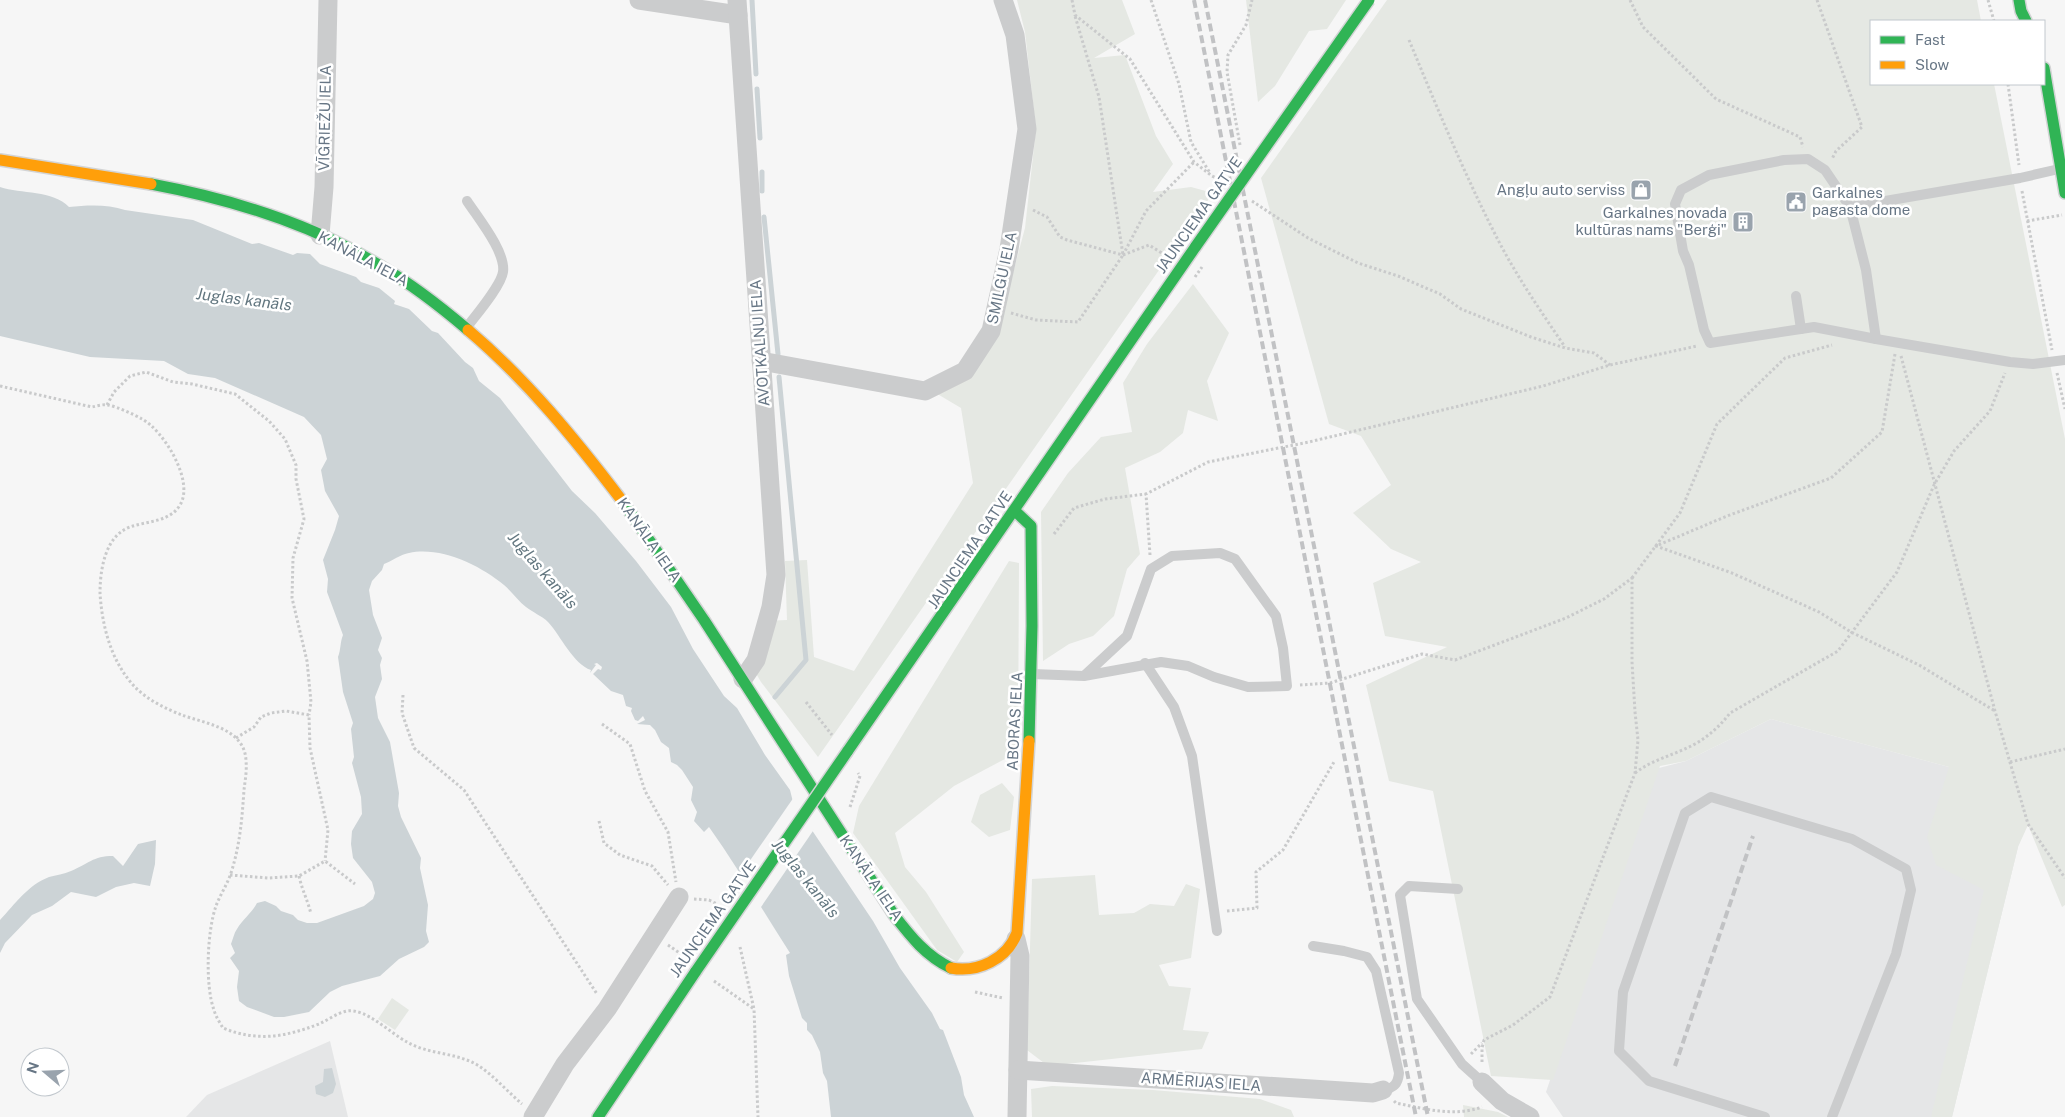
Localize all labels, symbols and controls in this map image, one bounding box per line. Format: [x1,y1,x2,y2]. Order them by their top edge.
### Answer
legend [1870,20,2045,85]
text: Fast [1915,31,1945,48]
text: Slow [1915,56,1950,73]
street label: VĪGRIEŽU IELA [315,65,334,171]
street label: JAUNCIEMA GATVE [1152,153,1245,276]
shop icon: Angļu auto serviss [1629,178,1653,202]
place label: Angļu auto serviss [1496,181,1625,198]
place label: Garkalnes pagasta dome [1812,184,1910,218]
public building icon: Garkalnes pagasta dome [1784,190,1808,214]
place label: Garkalnes novada kultūras nams "Berģi" [1575,204,1727,238]
building icon: Garkalnes novada kultūras nams "Berģi" [1731,210,1755,234]
street label: KANĀLA IELA [315,228,411,290]
street label: SMILGU IELA [983,230,1020,326]
street label: AVOTKALNU IELA [747,279,772,407]
water label: Juglas kanāls [195,284,293,315]
street label: JAUNCIEMA GATVE [924,488,1015,612]
street label: KANĀLA IELA [614,494,685,586]
water label: Juglas kanāls [504,528,581,613]
street label: ABORAS IELA [1003,671,1026,771]
street label: KANĀLA IELA [837,832,906,924]
water label: Juglas kanāls [768,835,843,922]
street label: JAUNCIEMA GATVE [666,857,759,980]
north arrow [20,1047,70,1097]
text: N [23,1060,42,1076]
street label: ARMĒRIJAS IELA [1140,1069,1262,1094]

